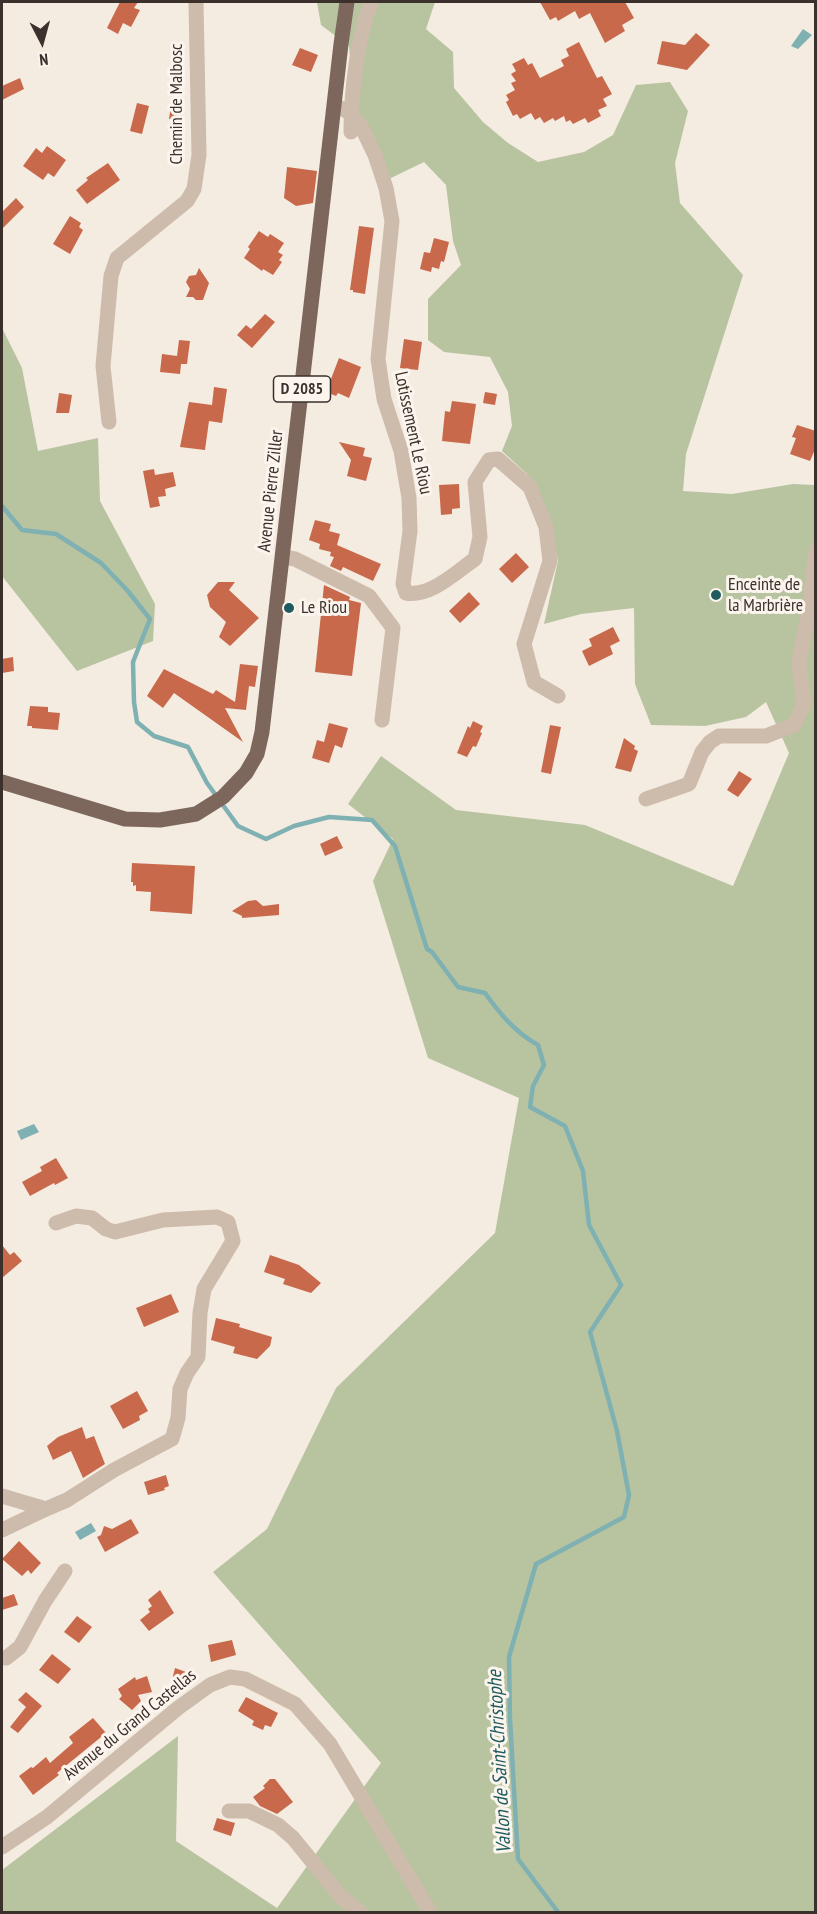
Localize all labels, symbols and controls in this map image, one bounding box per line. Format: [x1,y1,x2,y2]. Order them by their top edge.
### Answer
north arrow [12,12,72,72]
street label: Chemin de Malbosc [166,44,188,164]
text: N [39,50,49,70]
street label: Lotissement Le Riou [389,370,437,496]
road number: D 2085 [274,376,330,402]
street label: Avenue Pierre Ziller [254,429,288,553]
place label: Enceinte de la Marbrière [728,574,803,616]
marker: Enceinte de la Marbrière [709,588,723,602]
place label: Le Riou [301,597,347,619]
marker: Le Riou [282,601,296,615]
street label: Avenue du Grand Castellas [59,1665,201,1785]
water label: Vallon de Saint-Christophe [483,1670,517,1854]

